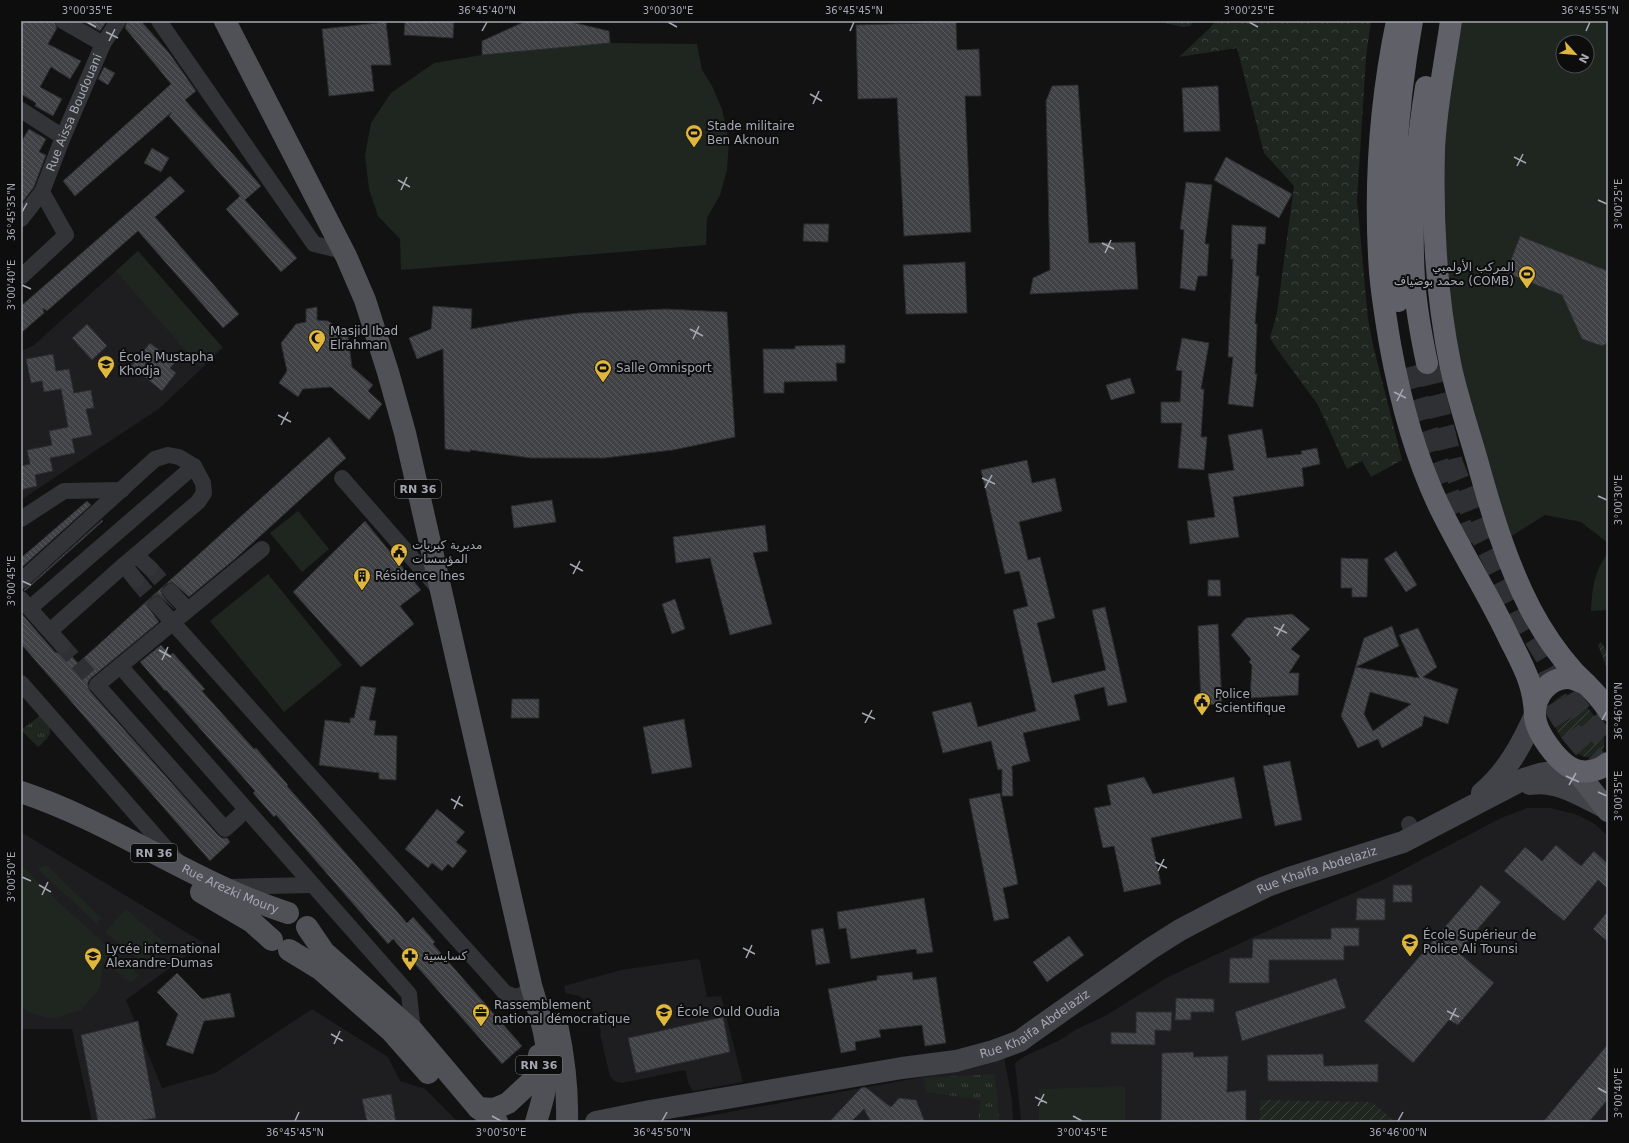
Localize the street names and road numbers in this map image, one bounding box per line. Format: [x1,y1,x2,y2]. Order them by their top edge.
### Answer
street label: Rue Aissa Boudouani [44,52,105,173]
road number: RN 36 [395,480,441,498]
road number: RN 36 [131,844,177,862]
street label: Rue Khaifa Abdelaziz [1255,844,1379,897]
street label: Rue Arezki Moury [179,861,281,916]
street label: Rue Khaifa Abdelaziz [978,987,1092,1061]
road number: RN 36 [516,1056,562,1074]

